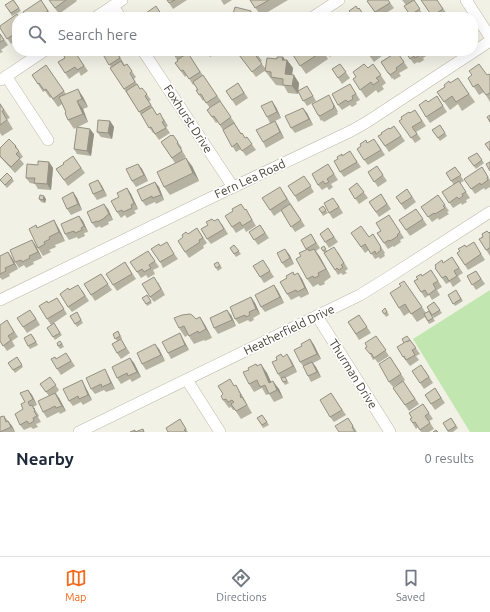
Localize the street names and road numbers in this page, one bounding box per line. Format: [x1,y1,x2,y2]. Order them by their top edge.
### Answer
street label: Foxhurst Drive [162,82,215,155]
street label: Fern Lea Road [212,157,287,201]
street label: Heatherfield Drive [241,302,336,357]
street label: Thurman Drive [327,337,380,411]

